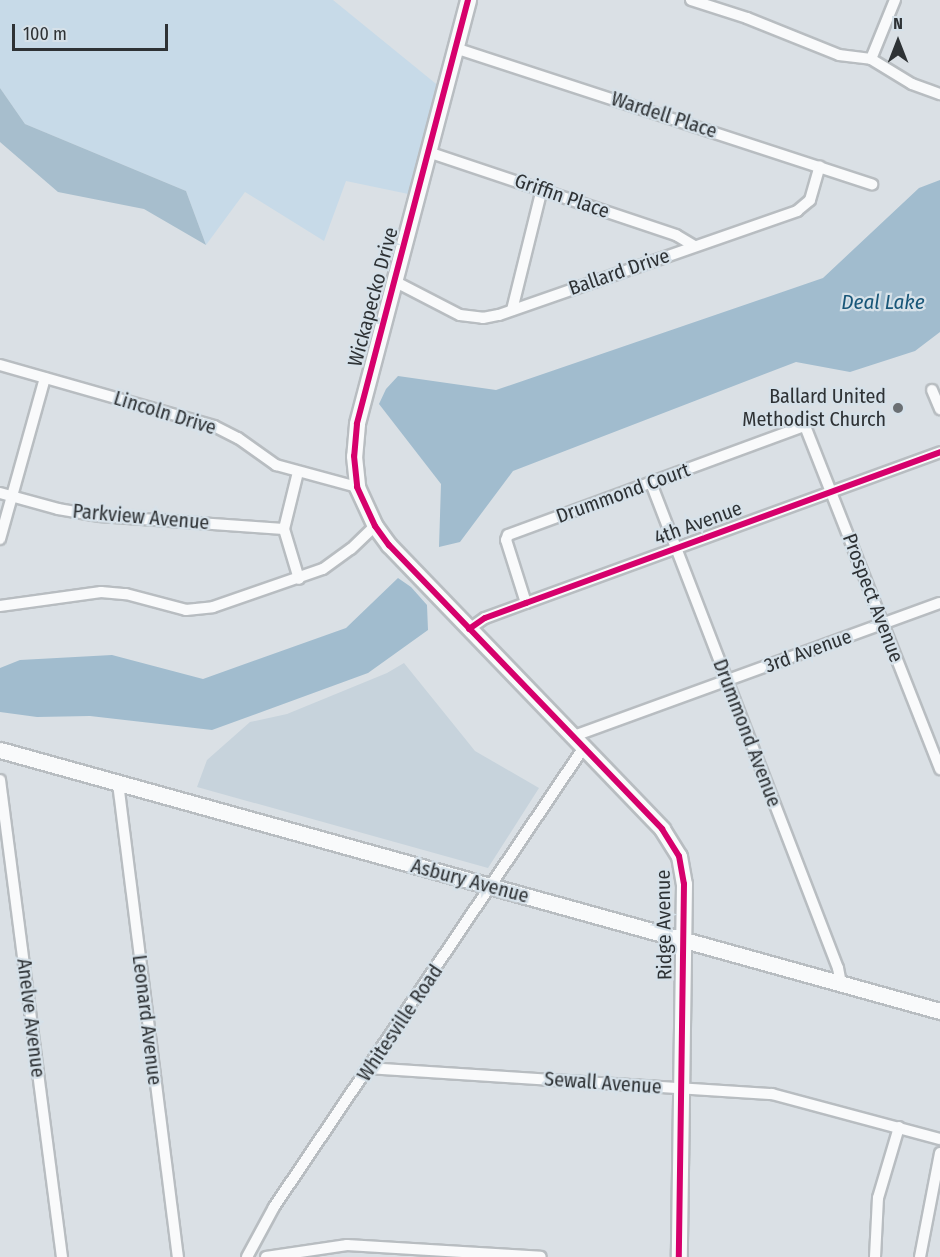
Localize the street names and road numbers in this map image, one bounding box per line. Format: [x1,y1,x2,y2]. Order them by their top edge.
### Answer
street label: Wardell Place [608,87,720,143]
street label: Griffin Place [511,169,613,223]
street label: Wickapecko Drive [343,225,403,369]
street label: Ballard Drive [565,244,673,300]
street label: Lincoln Drive [111,386,219,440]
street label: Drummond Court [553,458,693,528]
street label: 4th Avenue [651,496,745,550]
street label: Parkview Avenue [72,499,210,535]
street label: Prospect Avenue [837,530,909,666]
street label: 3rd Avenue [761,624,855,678]
street label: Drummond Avenue [708,656,786,810]
street label: Asbury Avenue [409,854,531,908]
street label: Ridge Avenue [651,870,677,980]
street label: Leonard Avenue [127,953,167,1087]
street label: Anelve Avenue [12,957,50,1079]
street label: Whitesville Road [352,960,448,1086]
street label: Sewall Avenue [544,1067,662,1099]

